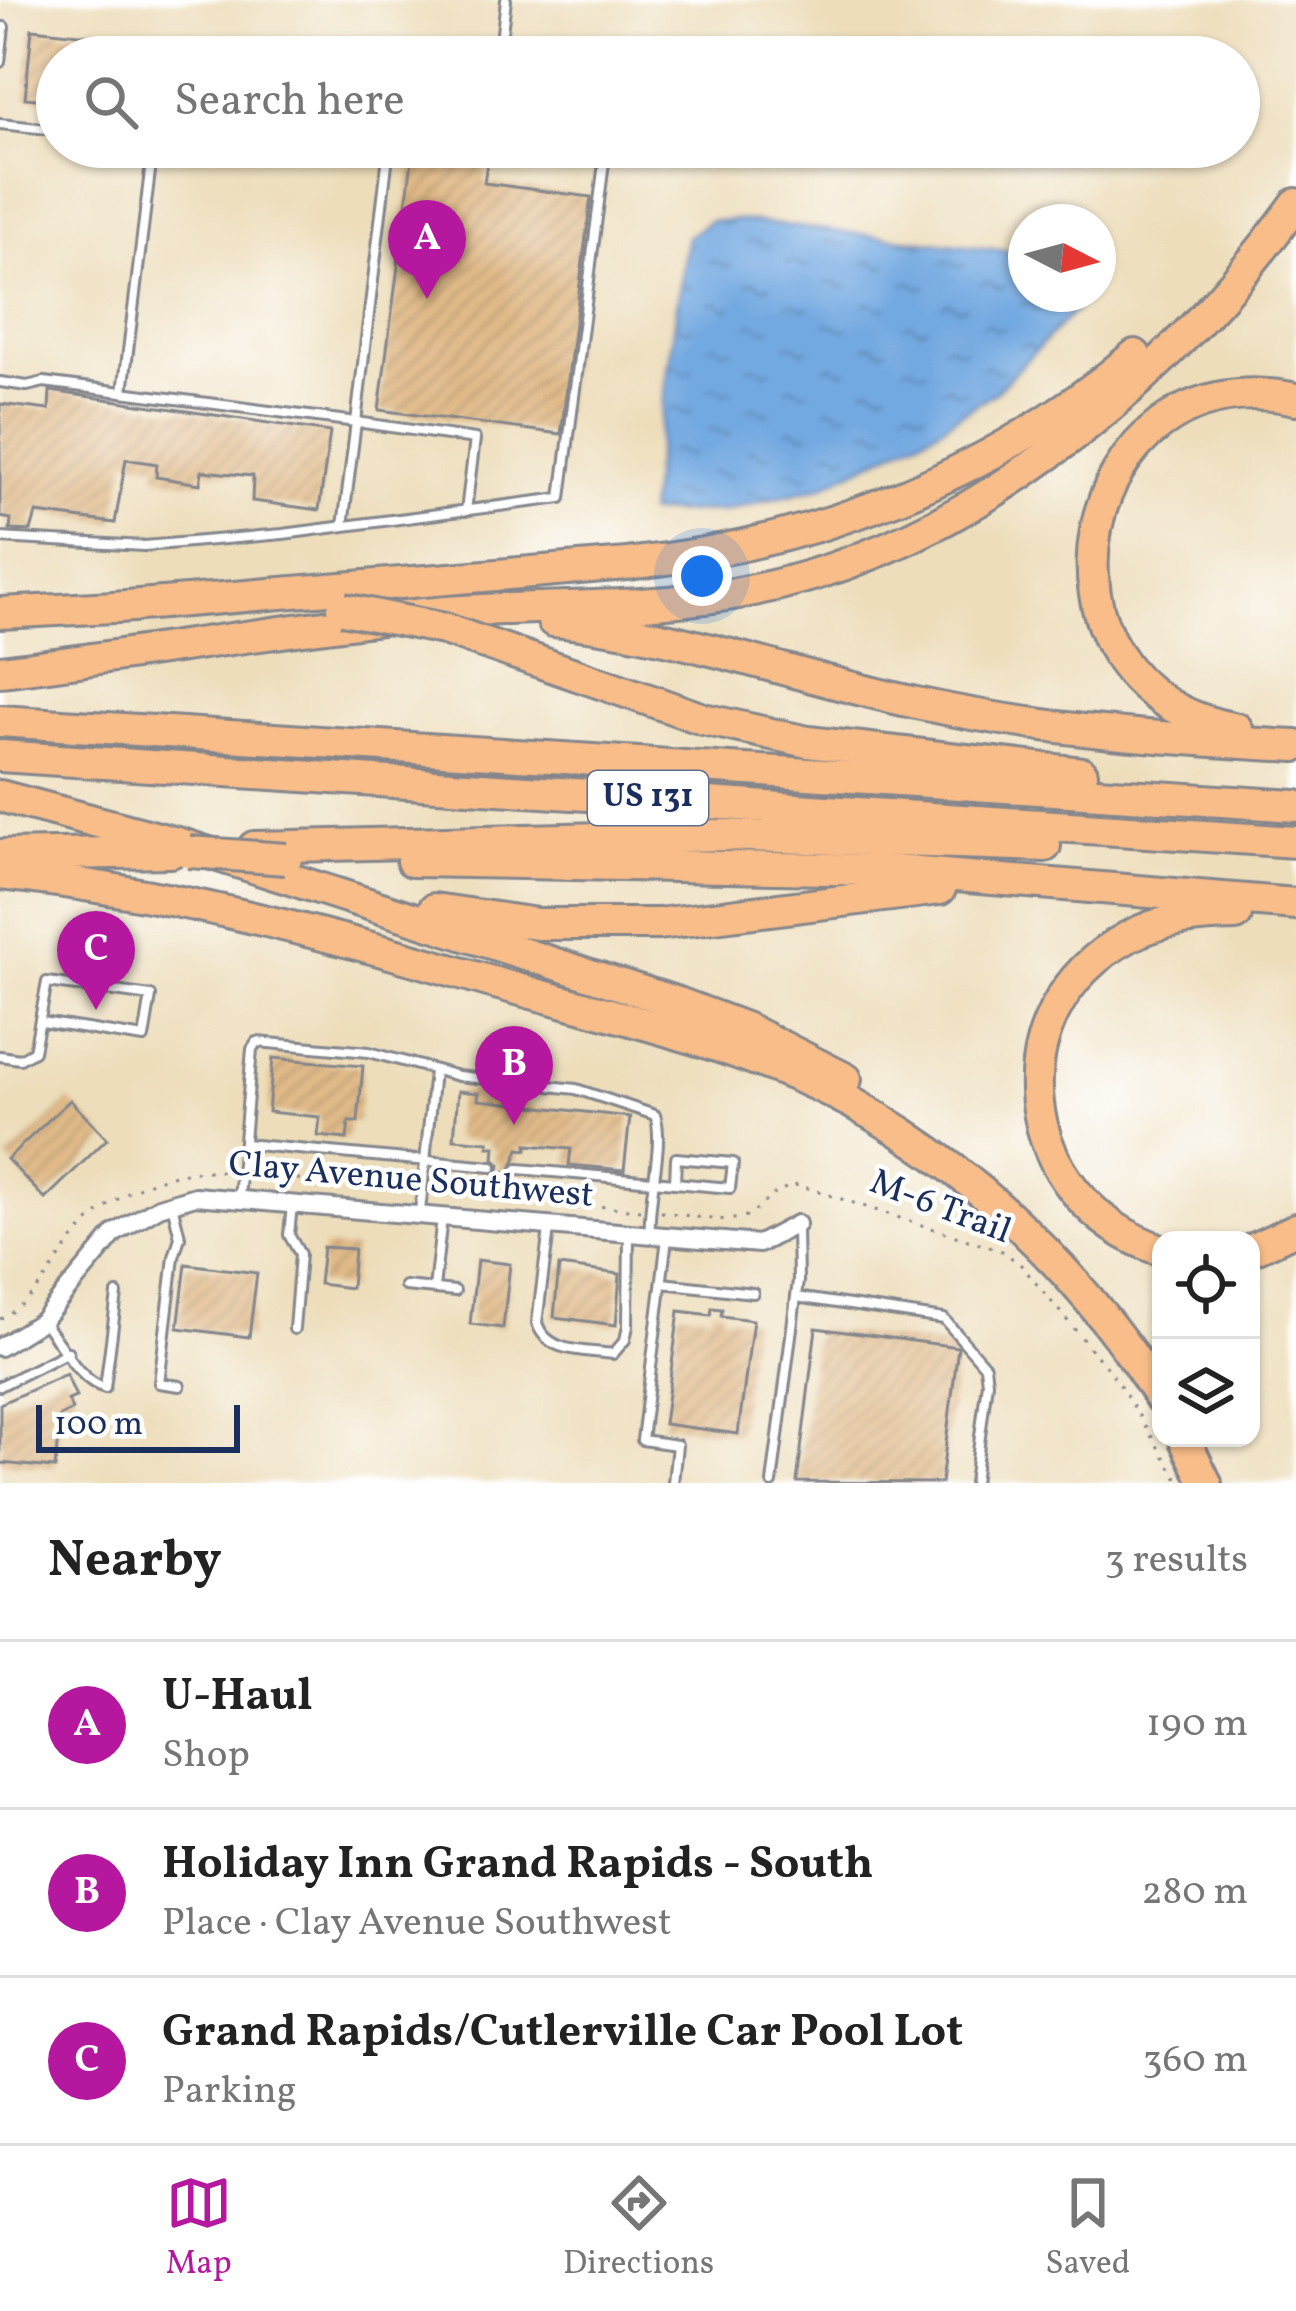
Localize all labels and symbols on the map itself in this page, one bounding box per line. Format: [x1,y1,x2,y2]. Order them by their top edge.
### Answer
pin: A [388,200,466,299]
north arrow [1008,204,1116,312]
your location [672,546,732,606]
road number: US 131 [588,771,708,825]
pin: C [57,911,135,1010]
pin: B [475,1026,553,1125]
street label: Clay Avenue Southwest [226,1140,596,1222]
street label: M-6 Trail [862,1158,1018,1258]
scale bar [36,1399,240,1452]

